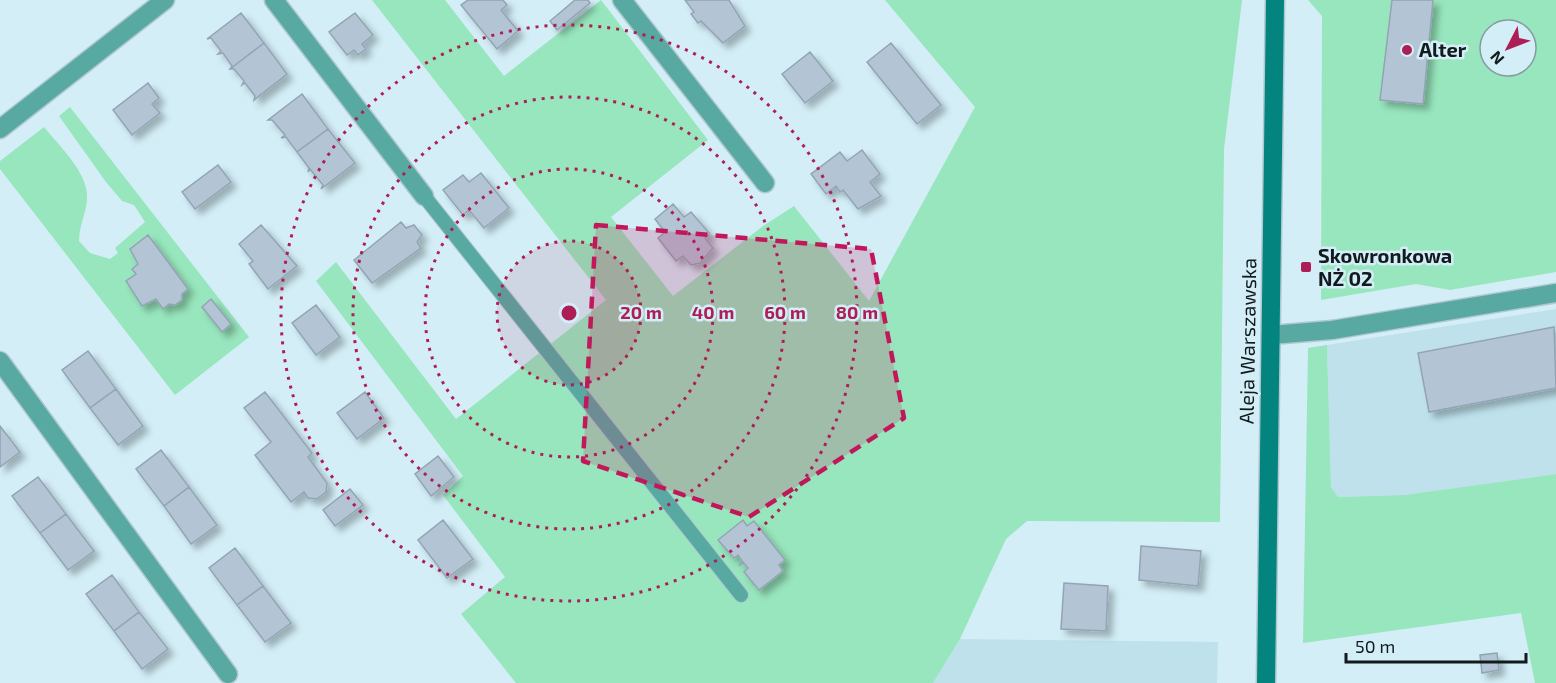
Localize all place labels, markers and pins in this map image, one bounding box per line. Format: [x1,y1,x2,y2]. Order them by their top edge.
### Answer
place label: Alter [1419,37,1467,61]
marker: Alter [1400,43,1414,57]
place label: Skowronkowa NŻ 02 [1318,243,1452,290]
marker: Skowronkowa NŻ 02 [1299,260,1313,274]
centre of rings [559,303,579,323]

